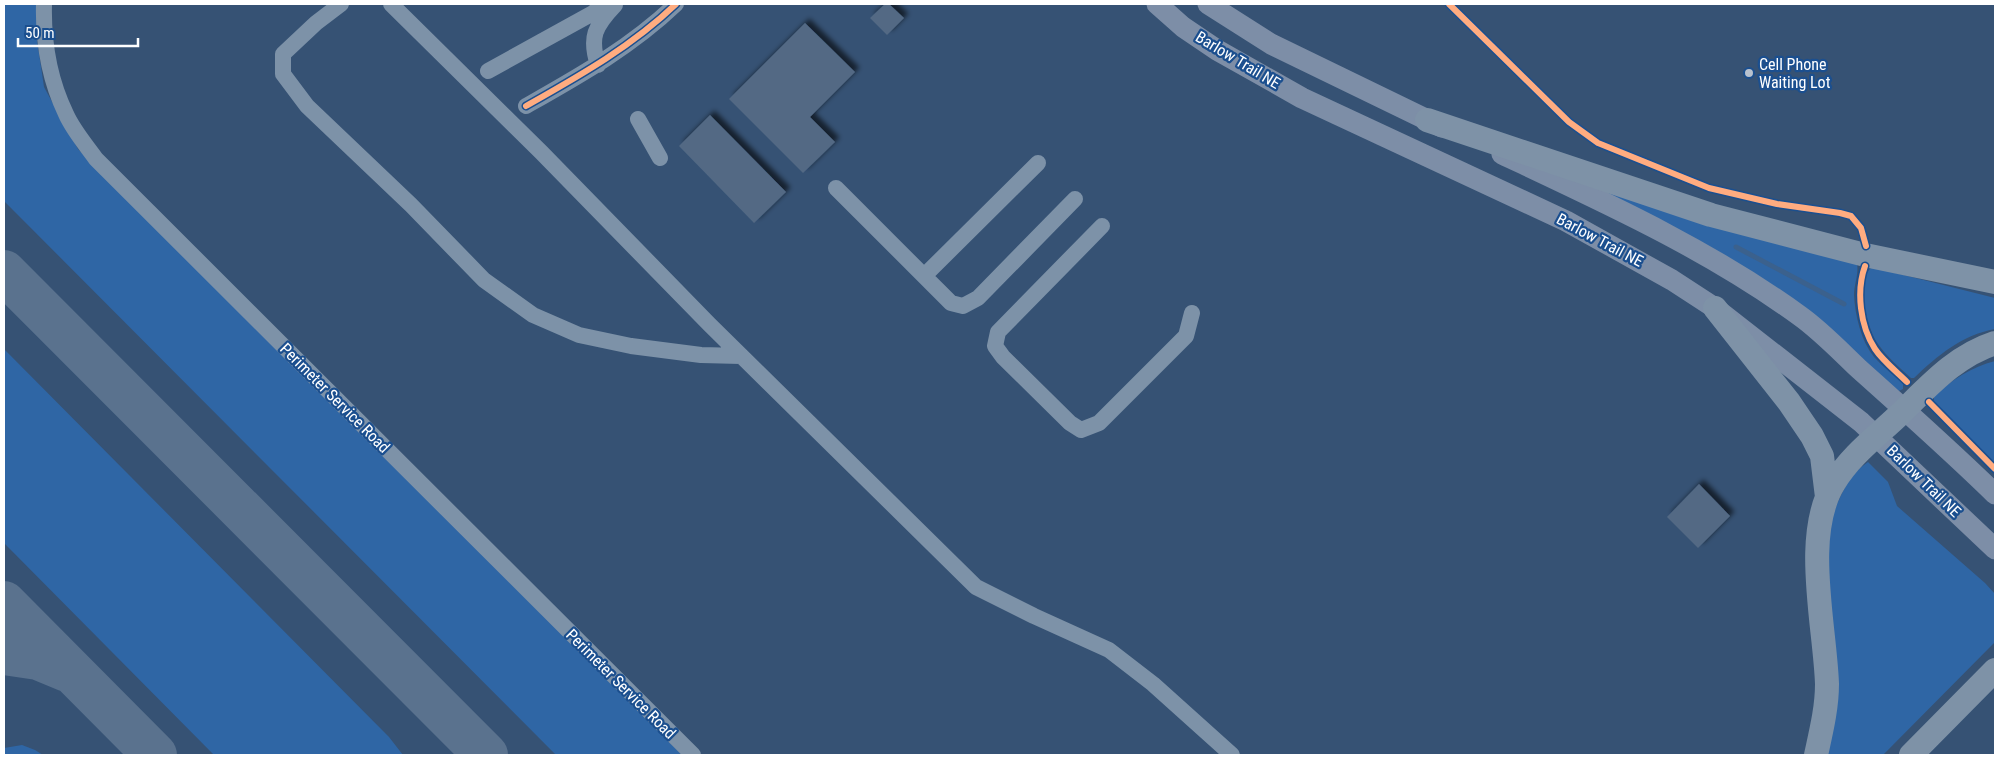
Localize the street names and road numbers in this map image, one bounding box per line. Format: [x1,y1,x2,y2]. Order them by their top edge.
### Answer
street label: Barlow Trail NE [1192,27,1284,93]
street label: Barlow Trail NE [1553,209,1647,271]
street label: Perimeter Service Road [276,339,394,457]
street label: Barlow Trail NE [1883,441,1965,521]
street label: Perimeter Service Road [562,625,680,743]

